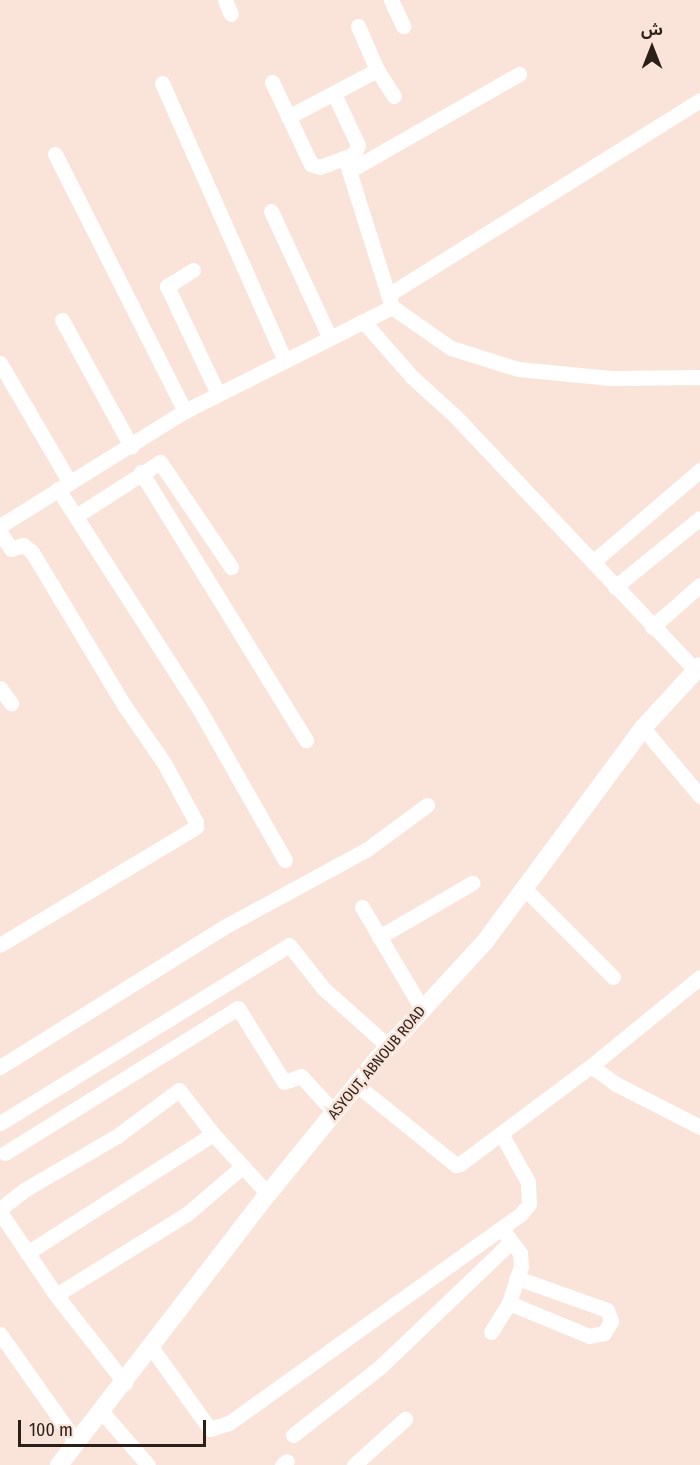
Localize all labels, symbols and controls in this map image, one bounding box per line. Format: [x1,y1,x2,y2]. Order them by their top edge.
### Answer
north arrow [622,18,682,78]
text: ش [641,20,663,39]
street label: ASYOUT, ABNOUB ROAD [324,1003,430,1123]
scale bar [21,1408,208,1446]
text: 100 m [29,1419,73,1441]

